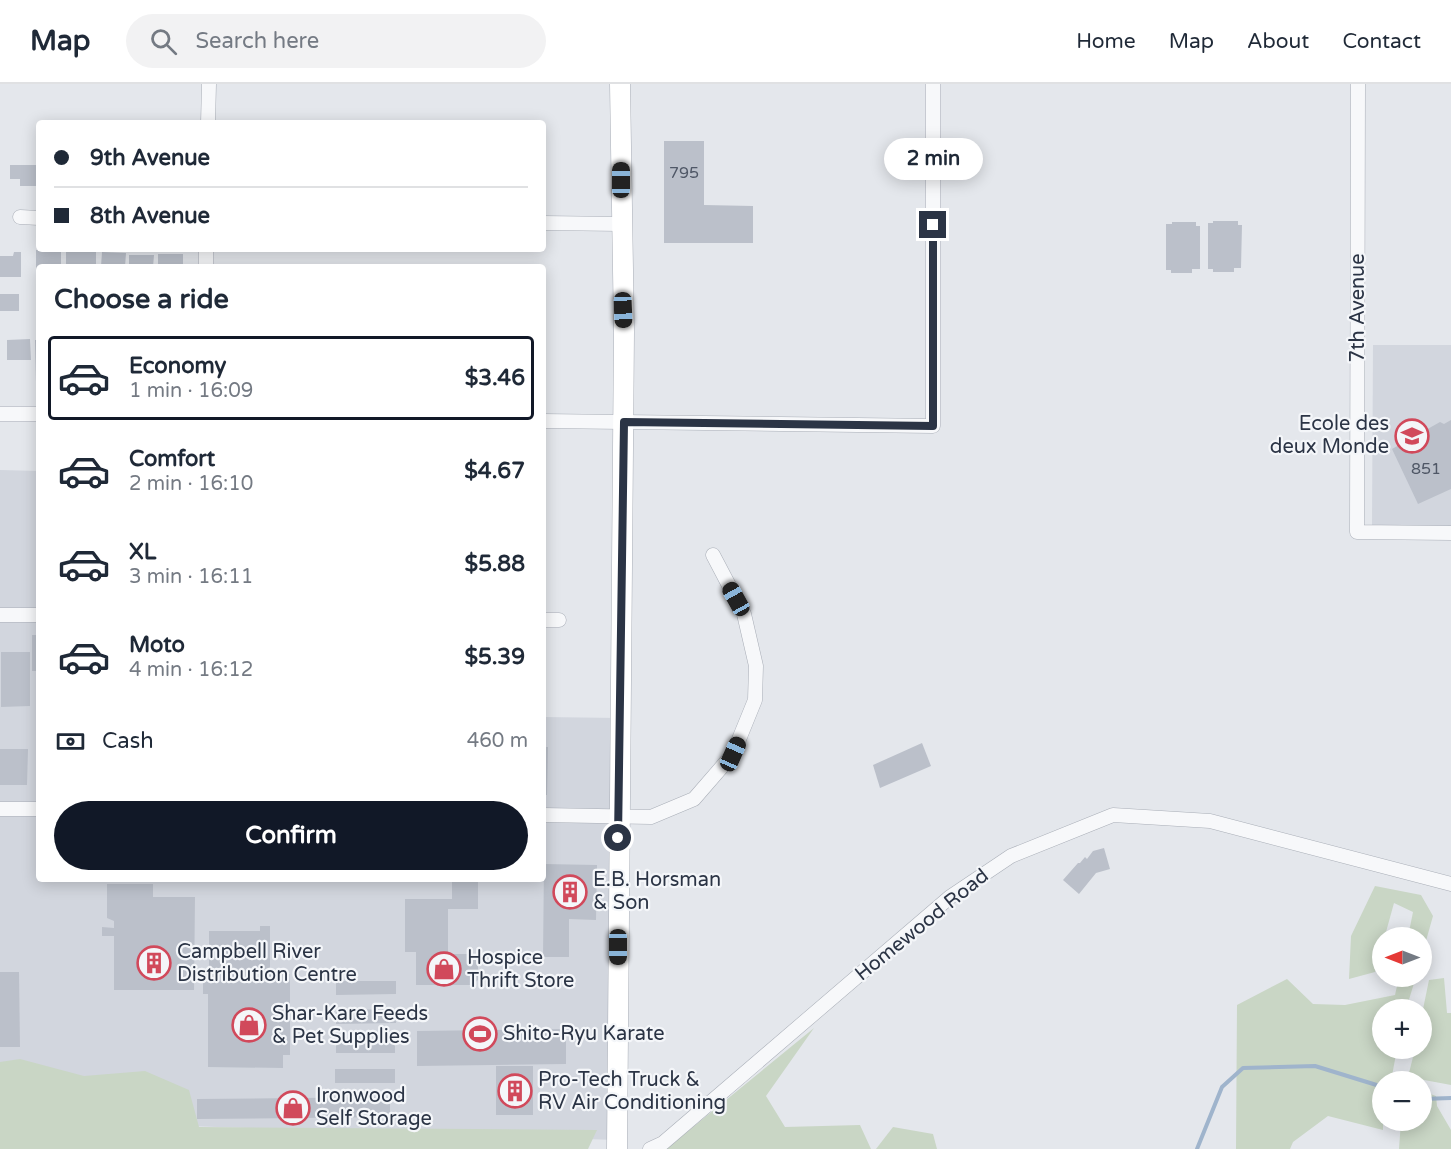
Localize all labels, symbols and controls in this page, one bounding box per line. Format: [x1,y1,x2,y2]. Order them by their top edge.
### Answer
search box [126,14,546,68]
text: Map [30,24,90,58]
icon: search [147,25,180,58]
text: Search here [195,28,319,54]
text: Home [1076,29,1136,54]
text: Map [1169,29,1214,54]
text: About [1247,29,1309,54]
text: Contact [1342,29,1421,54]
callout: 2 min [884,138,982,180]
text: 9th Avenue [90,145,210,171]
text: 2 min [907,147,960,171]
car [612,162,630,198]
house number: 795 [669,163,699,183]
text: 8th Avenue [90,203,210,229]
route end [919,211,946,238]
street label: 7th Avenue [1346,253,1370,363]
text: Choose a ride [54,283,229,316]
car [613,292,633,328]
icon: car [57,351,111,405]
text: Economy [129,353,226,379]
text: $3.46 [465,365,525,391]
text: 1 min · 16:09 [129,379,253,403]
place label: Ecole des deux Monde [1270,412,1389,459]
school or university icon: Ecole des deux Monde [1394,418,1430,454]
icon: car [57,444,111,498]
text: Comfort [129,446,215,472]
text: $4.67 [464,458,525,484]
house number: 851 [1411,459,1441,479]
text: 2 min · 16:10 [129,472,253,496]
icon: car [57,537,111,591]
text: XL [129,539,156,565]
text: $5.88 [465,551,525,577]
text: 3 min · 16:11 [129,565,253,589]
car [719,579,753,619]
icon: car [57,630,111,684]
text: Moto [129,632,185,658]
text: $5.39 [464,644,525,670]
text: 4 min · 16:12 [129,658,253,682]
icon: cash [54,725,87,758]
text: Cash [102,728,154,754]
text: 460 m [467,729,528,753]
car [717,734,749,774]
button: Confirm [54,801,528,870]
route start [604,824,631,851]
street label: Homewood Road [850,864,994,986]
place label: E.B. Horsman & Son [593,868,721,915]
building icon: E.B. Horsman & Son [552,874,588,910]
north arrow [1372,927,1432,987]
map controls [1372,927,1432,1131]
car [609,929,627,965]
place label: Campbell River Distribution Centre [177,940,357,987]
building icon: Campbell River Distribution Centre [136,945,172,981]
place label: Hospice Thrift Store [467,946,574,993]
shop icon: Hospice Thrift Store [426,951,462,987]
button: + [1372,999,1432,1059]
place label: Shar-Kare Feeds & Pet Supplies [272,1002,428,1049]
shop icon: Shar-Kare Feeds & Pet Supplies [231,1007,267,1043]
sports icon: Shito-Ryu Karate [462,1016,498,1052]
place label: Shito-Ryu Karate [503,1022,665,1046]
place label: Pro-Tech Truck & RV Air Conditioning [538,1068,726,1115]
button: − [1372,1071,1432,1131]
building icon: Pro-Tech Truck & RV Air Conditioning [497,1073,533,1109]
place label: Ironwood Self Storage [316,1084,432,1131]
shop icon: Ironwood Self Storage [275,1090,311,1126]

